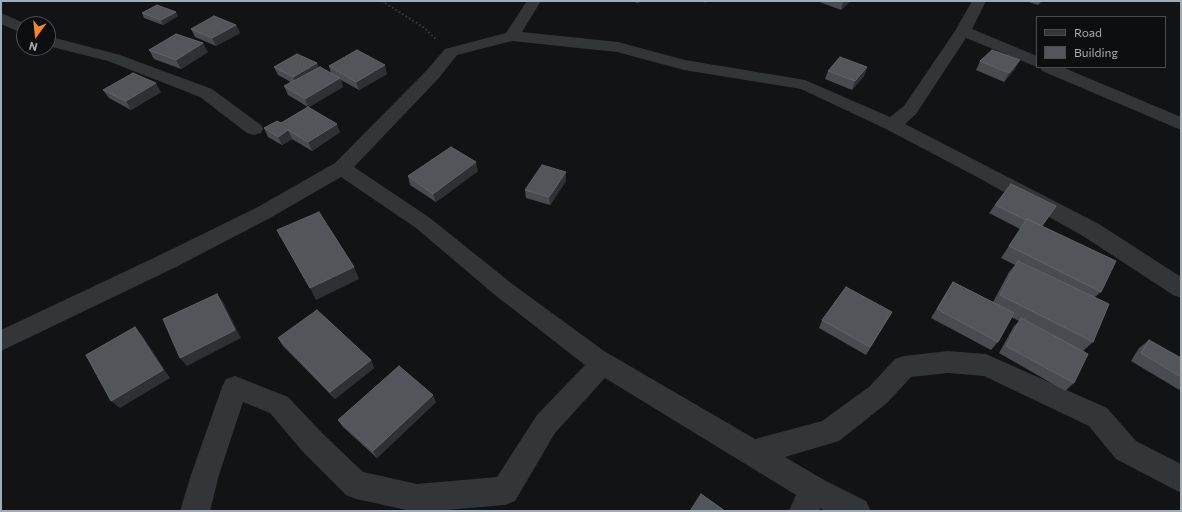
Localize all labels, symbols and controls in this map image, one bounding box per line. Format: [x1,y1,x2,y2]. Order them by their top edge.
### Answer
north arrow [16,16,56,56]
legend [1036,16,1166,68]
text: Road [1074,25,1102,39]
text: N [27,40,39,54]
text: Building [1074,45,1118,59]

